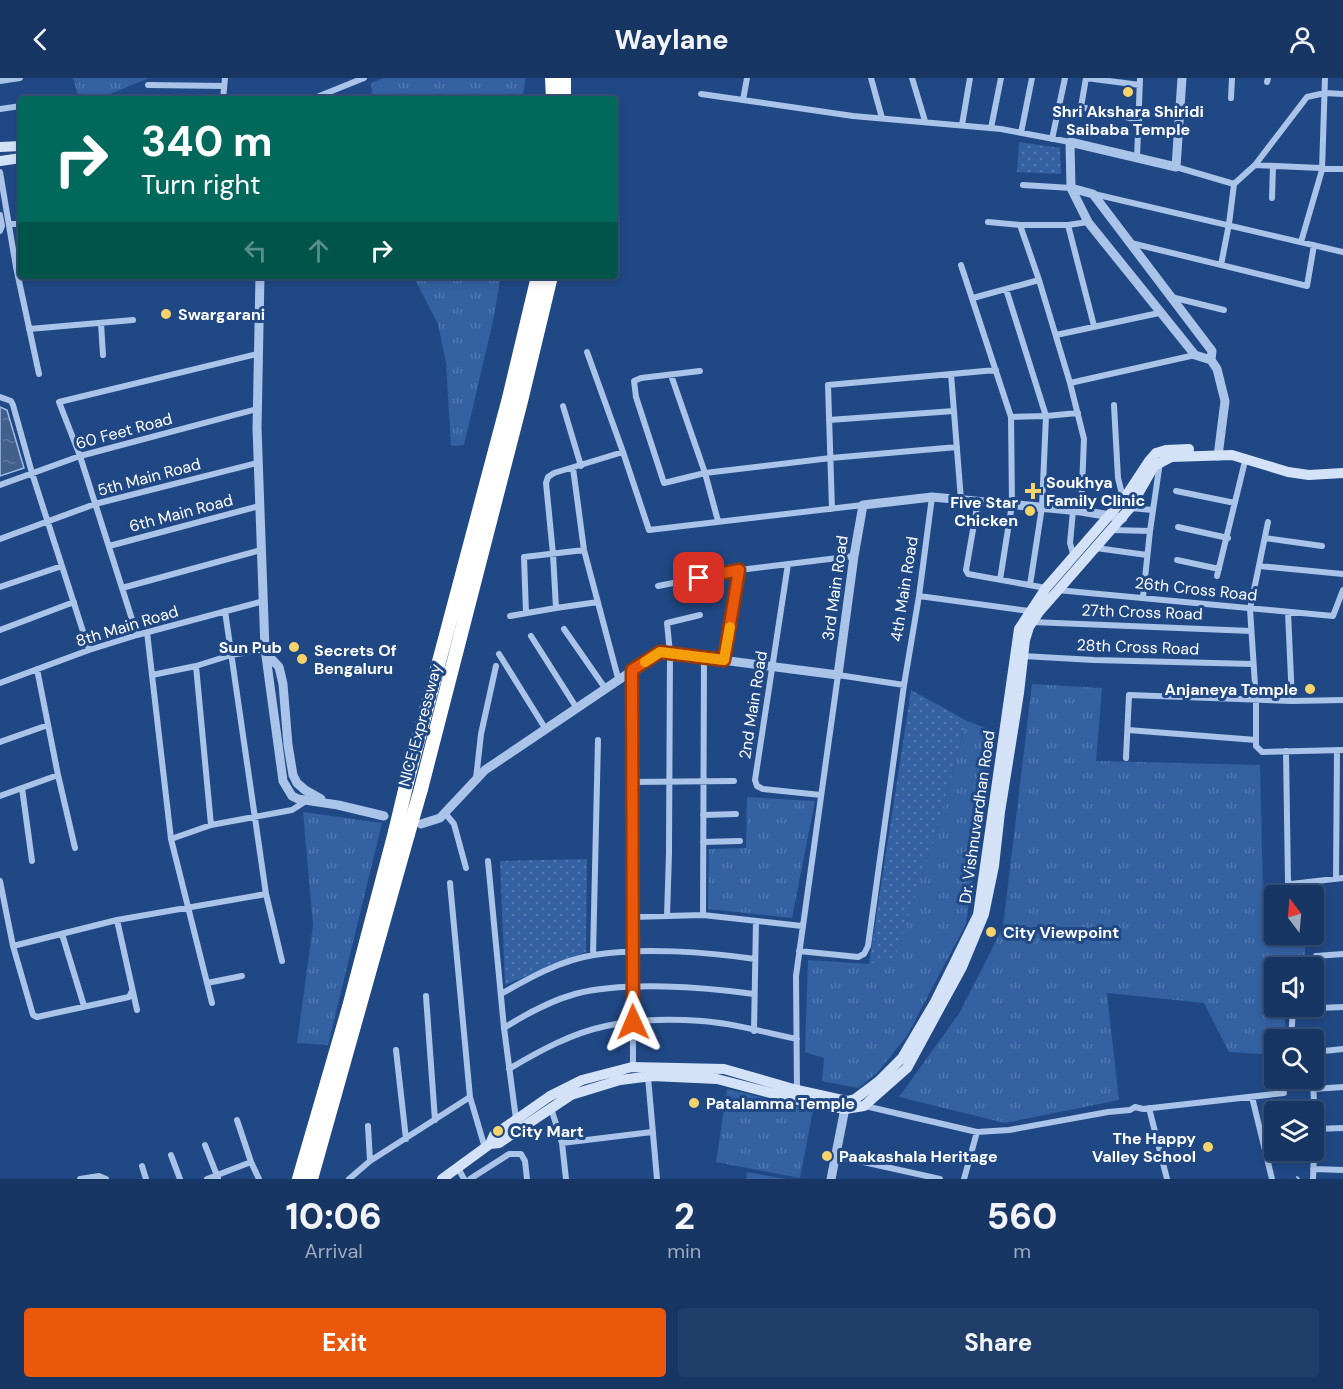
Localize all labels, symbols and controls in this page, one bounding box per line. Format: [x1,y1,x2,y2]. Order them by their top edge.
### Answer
text: Waylane [614,22,729,57]
icon: back [24,23,57,56]
icon: person [1286,23,1319,56]
marker: Shri Akshara Shiridi Saibaba Temple [1121,85,1135,99]
place label: Shri Akshara Shiridi Saibaba Temple [1052,101,1204,140]
text: 340 m [141,114,273,169]
icon: right [42,120,120,198]
text: Turn right [141,167,261,202]
icon: left [239,234,272,267]
icon: ahead [302,234,335,267]
icon: right [365,234,398,267]
place label: Swargarani [178,304,265,325]
marker: Swargarani [159,307,173,321]
street label: 60 Feet Road [73,408,175,454]
street label: 5th Main Road [95,453,203,501]
place label: Soukhya Family Clinic [1046,472,1145,511]
marker: Soukhya Family Clinic [1024,482,1042,500]
street label: 6th Main Road [127,489,235,537]
place label: Five Star Chicken [950,492,1018,531]
marker: Five Star Chicken [1023,504,1037,518]
street label: 3rd Main Road [817,534,853,642]
street label: 4th Main Road [885,535,923,643]
pin [673,552,724,603]
icon: arrive [682,561,715,594]
street label: 26th Cross Road [1134,572,1258,606]
street label: 27th Cross Road [1081,599,1203,625]
street label: 8th Main Road [73,600,181,652]
street label: 28th Cross Road [1076,634,1200,660]
place label: Sun Pub [219,637,282,658]
marker: Sun Pub [287,640,301,654]
place label: Secrets Of Bengaluru [314,640,397,679]
street label: 2nd Main Road [734,649,772,761]
marker: Secrets Of Bengaluru [295,652,309,666]
street label: NICE Expressway [394,661,447,789]
place label: Anjaneya Temple [1165,679,1298,700]
marker: Anjaneya Temple [1303,682,1317,696]
street label: Dr. Vishnuvardhan Road [954,729,1000,905]
north arrow [1264,885,1324,945]
map controls [1264,885,1324,1161]
place label: City Viewpoint [1003,922,1119,943]
marker: City Viewpoint [984,925,998,939]
button: sound [1264,957,1324,1017]
position arrow [601,990,665,1054]
button: search [1264,1029,1324,1089]
place label: Patalamma Temple [706,1093,855,1114]
marker: Patalamma Temple [687,1096,701,1110]
button: layers [1264,1101,1324,1161]
place label: City Mart [510,1121,584,1142]
marker: City Mart [491,1124,505,1138]
place label: The Happy Valley School [1092,1128,1196,1167]
marker: The Happy Valley School [1201,1140,1215,1154]
place label: Paakashala Heritage [839,1146,998,1167]
marker: Paakashala Heritage [820,1149,834,1163]
text: 10:06 [285,1193,382,1240]
text: 2 [674,1193,695,1240]
text: 560 [987,1193,1058,1240]
text: Arrival [304,1238,363,1264]
text: min [667,1238,701,1264]
text: m [1013,1238,1031,1264]
button: Exit [24,1308,666,1377]
button: Share [678,1308,1319,1377]

